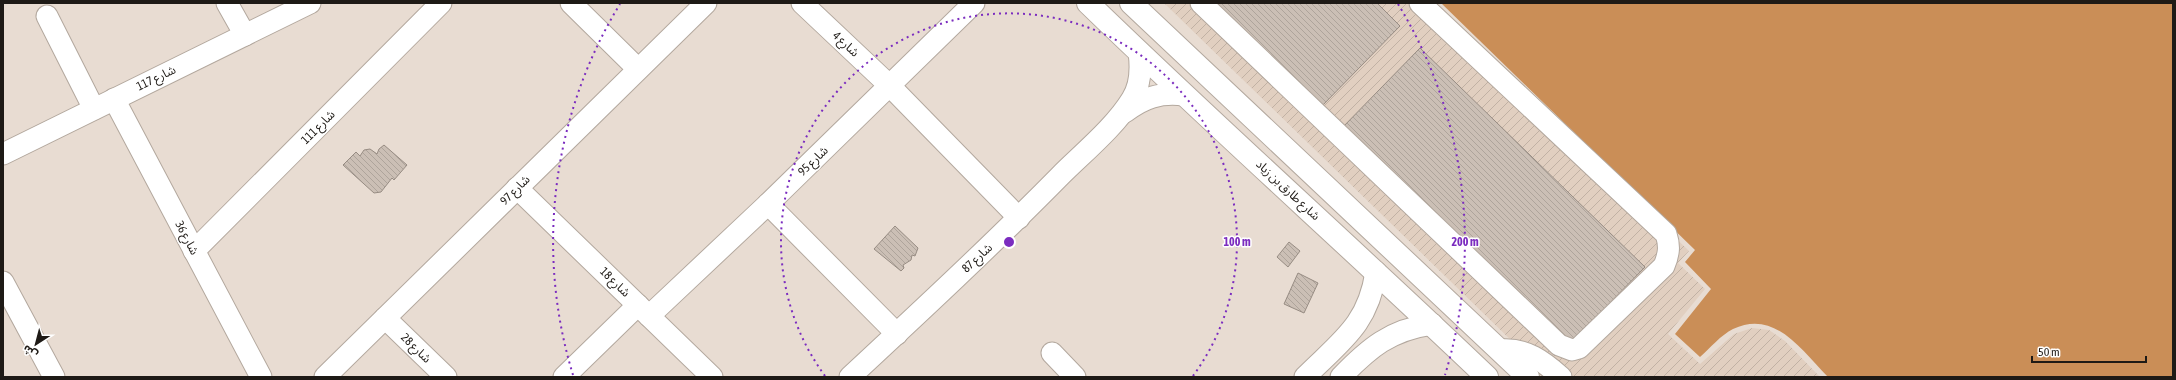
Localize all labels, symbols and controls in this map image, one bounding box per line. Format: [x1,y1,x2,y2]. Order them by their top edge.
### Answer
street label: شارع 4 [829,28,862,61]
street label: شارع 117 [134,63,179,95]
street label: شارع 111 [298,107,339,148]
street label: شارع 95 [795,143,832,180]
street label: شارع طارق بن زياد [1252,157,1323,225]
street label: شارع 97 [497,172,534,209]
street label: شارع 36 [171,219,202,258]
centre of rings [1002,235,1016,249]
text: 100 m [1223,235,1251,249]
text: 200 m [1451,235,1479,249]
street label: شارع 87 [959,240,996,277]
street label: شارع 18 [596,264,633,301]
north arrow [16,324,56,364]
street label: شارع 28 [397,330,434,367]
scale bar [2032,338,2146,364]
text: ش [20,342,40,361]
text: 50 m [2038,345,2060,359]

